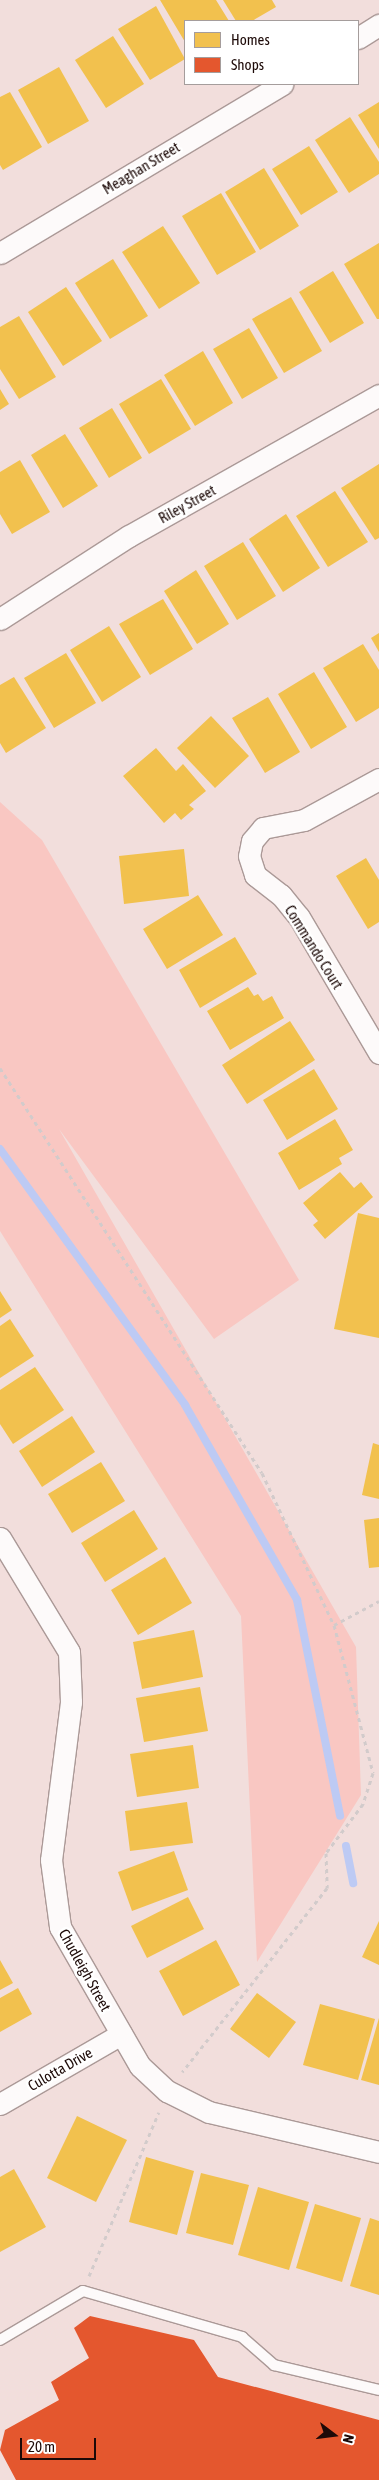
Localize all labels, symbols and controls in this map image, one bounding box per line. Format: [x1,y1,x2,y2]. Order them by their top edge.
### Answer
legend [184,20,359,85]
text: Homes [231,31,270,48]
text: Shops [231,56,264,73]
street label: Meaghan Street [99,138,183,198]
street label: Riley Street [155,481,219,527]
street label: Commando Court [281,902,347,992]
street label: Chudleigh Street [55,1926,115,2014]
street label: Culotta Drive [24,2043,96,2095]
north arrow [309,2410,359,2460]
scale bar [22,2428,99,2460]
text: N [340,2433,357,2445]
text: 20 m [28,2438,55,2455]

